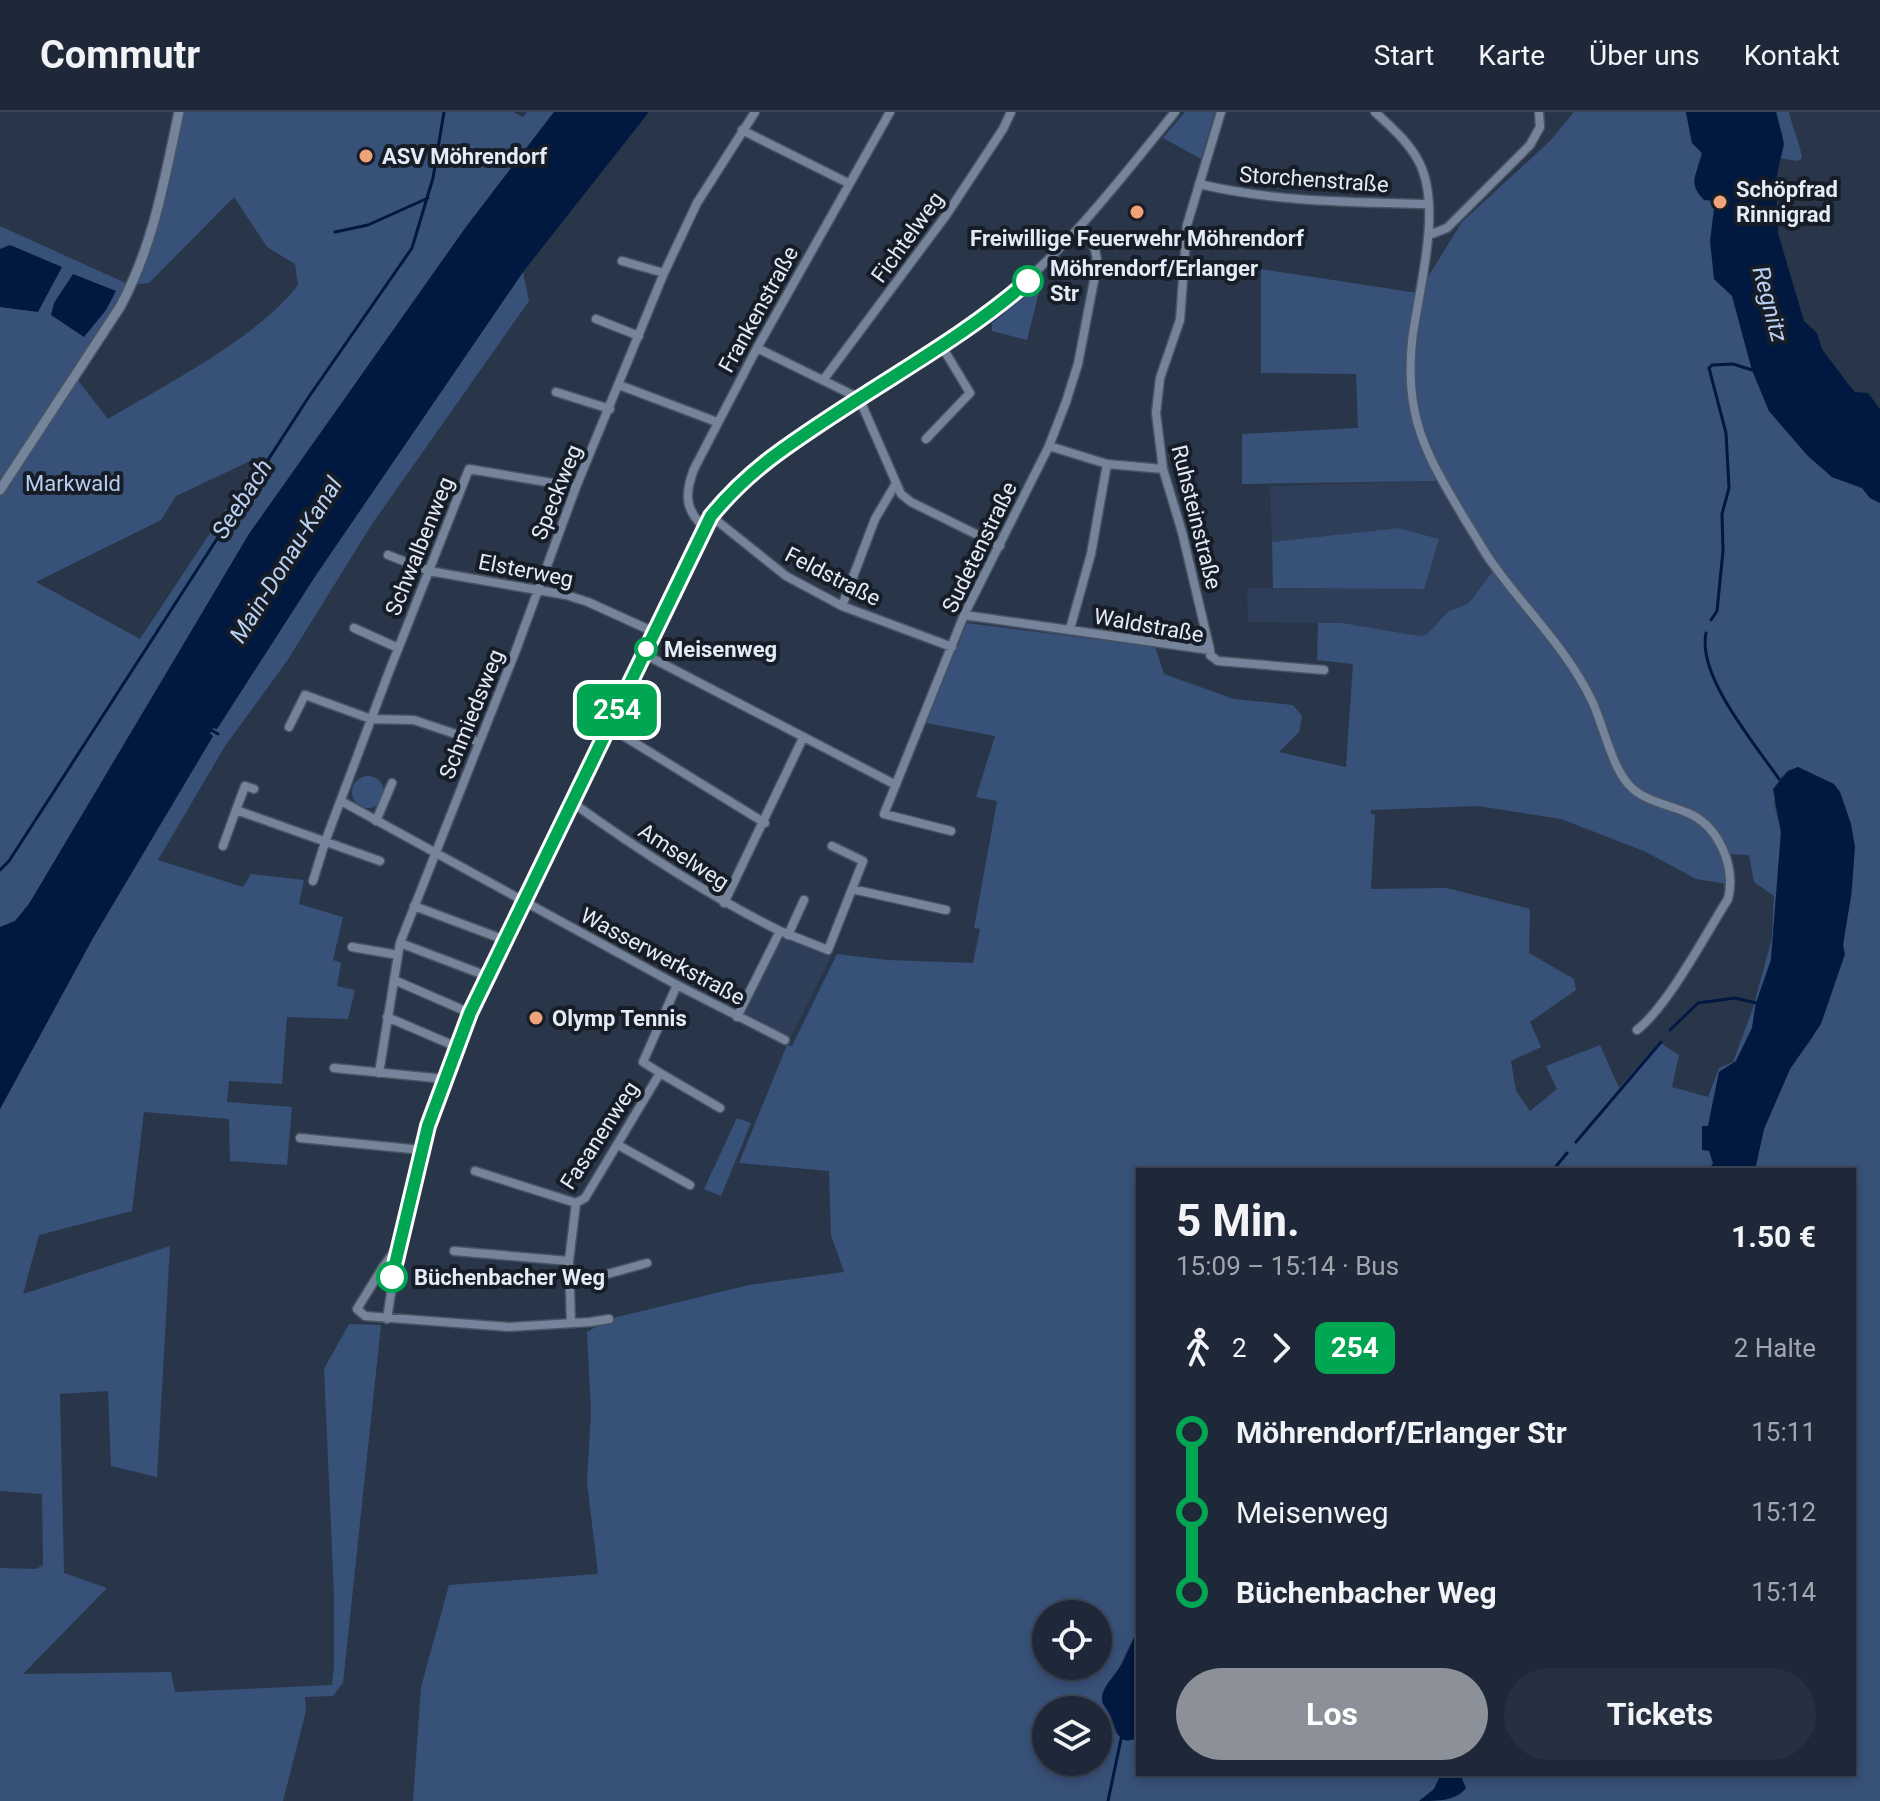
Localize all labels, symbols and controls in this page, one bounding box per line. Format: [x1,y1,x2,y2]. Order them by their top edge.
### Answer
text: Commutr [40,33,200,77]
text: Start [1374,39,1434,72]
text: Karte [1478,39,1545,72]
text: Über uns [1589,39,1700,72]
text: Kontakt [1744,39,1840,72]
place label: ASV Möhrendorf [382,144,547,169]
marker: ASV Möhrendorf [357,147,375,165]
street label: Storchenstraße [1238,162,1389,197]
place label: Schöpfrad Rinnigrad [1736,177,1838,227]
street label: Fichtelweg [866,187,949,287]
marker: Schöpfrad Rinnigrad [1711,193,1729,211]
marker: Freiwillige Feuerwehr Möhrendorf [1128,203,1146,221]
place label: Freiwillige Feuerwehr Möhrendorf [970,226,1304,251]
street label: Frankenstraße [714,242,803,377]
place label: Möhrendorf/Erlanger Str [1050,256,1258,306]
water label: Regnitz [1746,263,1794,345]
marker: Möhrendorf/Erlanger Str [1013,266,1043,296]
street label: Speckweg [526,441,587,543]
street label: Ruhsteinstraße [1167,442,1227,592]
water label: Seebach [206,454,278,544]
park label: Markwald [25,471,121,496]
water label: Main-Donau-Kanal [224,472,348,648]
street label: Schwalbenweg [380,473,459,619]
street label: Sudetenstraße [937,478,1022,617]
street label: Feldstraße [781,542,885,611]
street label: Elsterweg [476,549,576,592]
street label: Waldstraße [1092,604,1206,647]
place label: Meisenweg [664,637,777,662]
marker: Meisenweg [635,638,657,660]
street label: Schmiedsweg [434,646,509,783]
line badge: 254 [571,684,663,736]
text: 254 [593,693,641,726]
street label: Amselweg [634,818,734,895]
street label: Wasserwerkstraße [576,903,749,1010]
place label: Olymp Tennis [552,1006,687,1031]
marker: Olymp Tennis [527,1009,545,1027]
street label: Fasanenweg [555,1077,644,1194]
text: 5 Min. [1176,1195,1300,1247]
text: 1.50 € [1731,1219,1816,1254]
text: 15:09 – 15:14 · Bus [1176,1251,1399,1281]
marker: Büchenbacher Weg [377,1262,407,1292]
place label: Büchenbacher Weg [414,1265,605,1290]
icon: walk [1176,1326,1220,1370]
icon: forward [1259,1326,1303,1370]
text: 254 [1331,1331,1379,1364]
text: 2 [1232,1333,1247,1363]
text: 2 Halte [1734,1333,1816,1363]
text: Möhrendorf/Erlanger Str [1236,1415,1567,1450]
text: 15:11 [1751,1417,1816,1447]
text: Meisenweg [1236,1495,1389,1530]
text: 15:12 [1751,1497,1816,1527]
text: Büchenbacher Weg [1236,1575,1497,1610]
text: 15:14 [1751,1577,1816,1607]
map controls [1032,1600,1112,1776]
button: locate [1032,1600,1112,1680]
button: Los [1176,1668,1488,1760]
button: Tickets [1504,1668,1816,1760]
button: layers [1032,1696,1112,1776]

